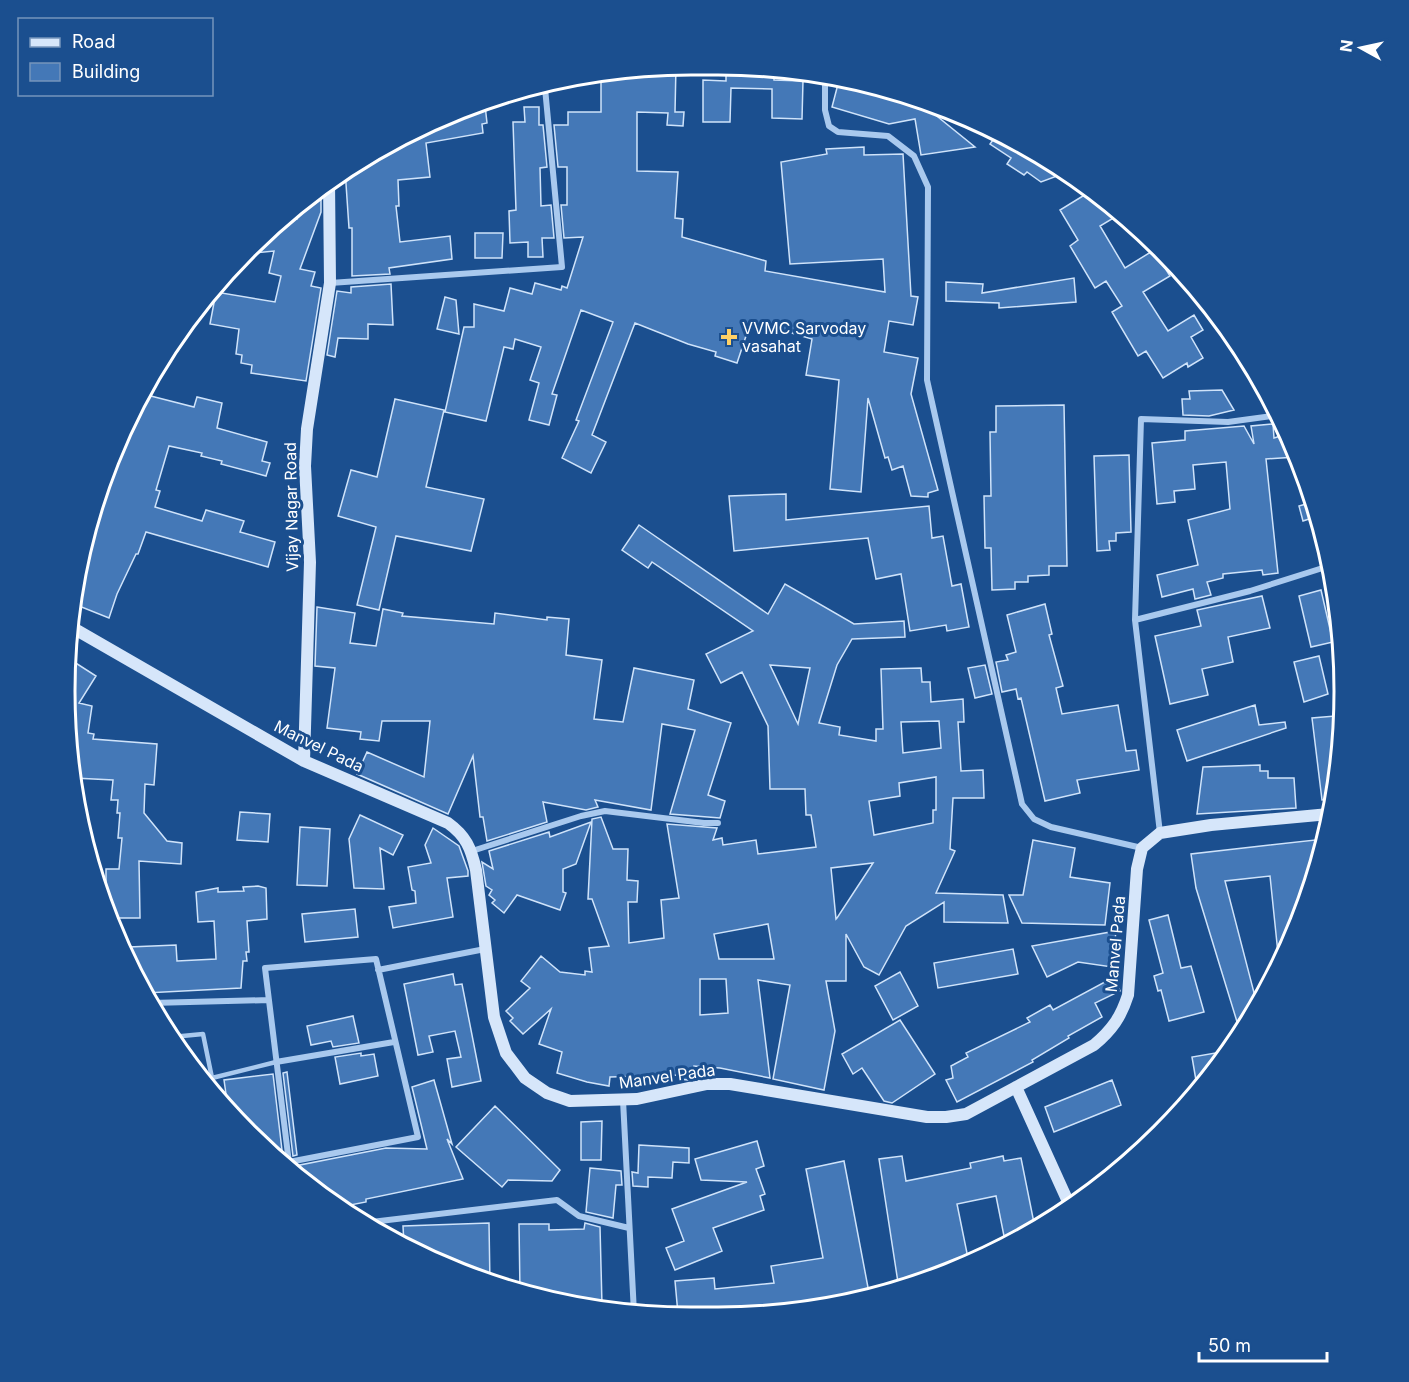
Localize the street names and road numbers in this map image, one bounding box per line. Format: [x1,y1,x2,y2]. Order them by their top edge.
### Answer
street label: Vijay Nagar Road [280,442,302,572]
street label: Manvel Pada [271,716,367,776]
street label: Manvel Pada [1101,895,1129,993]
street label: Manvel Pada [618,1059,716,1093]

